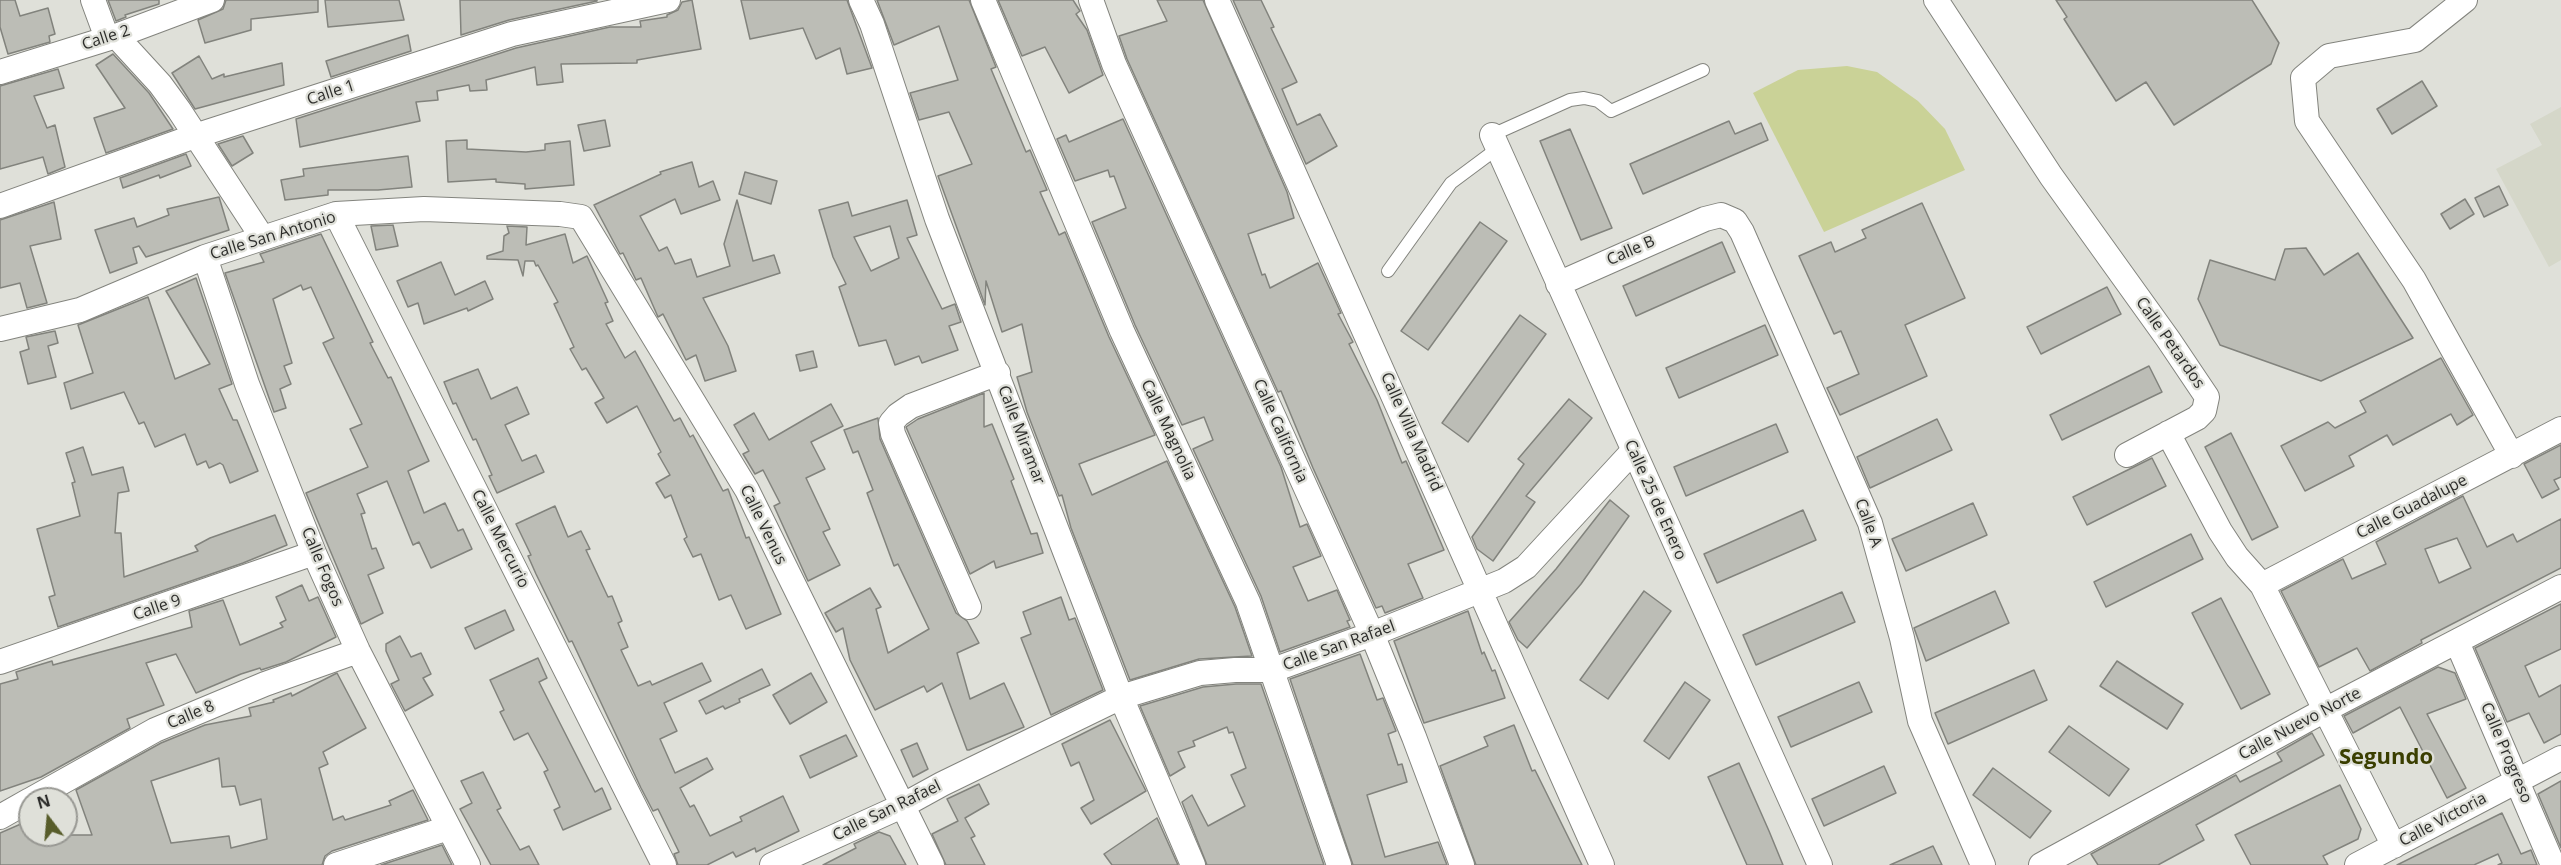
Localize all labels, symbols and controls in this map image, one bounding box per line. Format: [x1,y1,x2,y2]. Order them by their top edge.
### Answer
street label: Calle 2 [80,21,132,55]
street label: Calle 1 [305,76,357,110]
street label: Calle San Antonio [208,208,338,264]
street label: Calle B [1604,232,1658,270]
street label: Calle Petardos [2131,294,2209,392]
street label: Calle Villa Madrid [1376,369,1446,495]
street label: Calle California [1249,376,1311,486]
street label: Calle Magnolia [1136,377,1200,483]
street label: Calle Miramar [993,383,1049,487]
street label: Calle 25 de Enero [1620,437,1690,563]
street label: Calle Guadalupe [2353,471,2471,543]
street label: Calle Venus [736,482,790,568]
street label: Calle Mercurio [467,487,533,591]
street label: Calle A [1850,496,1886,550]
street label: Calle Fogos [297,525,347,609]
street label: Calle 9 [131,591,183,625]
street label: Calle San Rafael [1280,617,1398,675]
street label: Calle Nuevo Norte [2236,684,2364,764]
street label: Calle 8 [165,697,217,733]
street label: Calle Progreso [2476,700,2536,806]
district label: Segundo [2339,745,2433,771]
street label: Calle San Rafael [830,777,944,845]
north arrow [18,787,78,847]
text: N [34,789,53,814]
street label: Calle Victoria [2396,789,2490,851]

